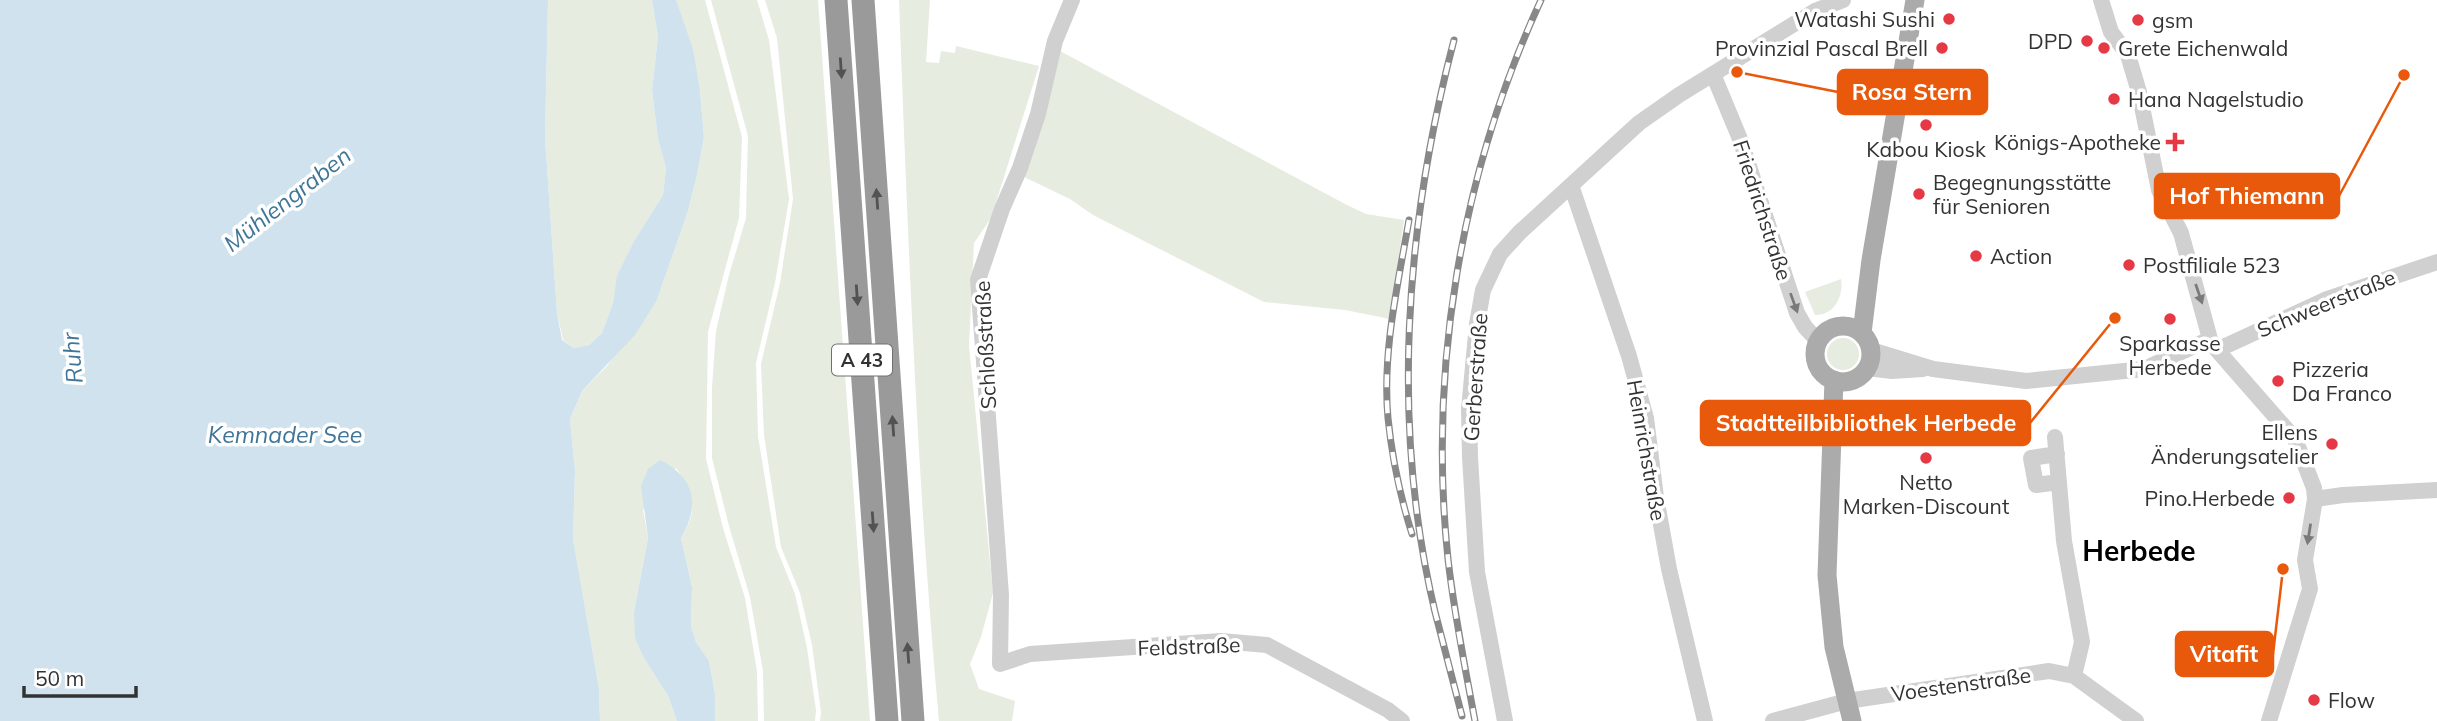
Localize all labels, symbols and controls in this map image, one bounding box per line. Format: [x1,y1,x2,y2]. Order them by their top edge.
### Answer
place label: Watashi Sushi [1794,6,1935,32]
place label: gsm [2152,7,2194,33]
marker: Watashi Sushi [1941,11,1957,27]
marker: gsm [2130,12,2146,28]
place label: DPD [2028,28,2073,54]
marker: DPD [2079,33,2095,49]
place label: Provinzial Pascal Brell [1715,35,1928,61]
place label: Grete Eichenwald [2118,35,2288,61]
marker: Provinzial Pascal Brell [1934,40,1950,56]
marker: Grete Eichenwald [2096,40,2112,56]
one-way arrow [836,57,847,79]
callout: Rosa Stern [1838,70,1987,114]
text: Rosa Stern [1852,77,1972,106]
place label: Hana Nagelstudio [2128,86,2304,112]
marker: Hana Nagelstudio [2106,91,2122,107]
marker: Kabou Kiosk [1918,117,1934,133]
place label: Königs-Apotheke [1994,129,2161,155]
marker: Königs-Apotheke [2167,134,2183,150]
place label: Kabou Kiosk [1866,136,1986,162]
street label: Friedrichstraße [1728,137,1798,283]
water label: Mühlengraben [218,140,356,258]
place label: Begegnungsstätte für Senioren [1933,169,2111,219]
callout: Hof Thiemann [2155,174,2339,218]
text: Hof Thiemann [2169,181,2325,210]
marker: Begegnungsstätte für Senioren [1911,186,1927,202]
one-way arrow [871,188,882,210]
place label: Action [1990,243,2052,269]
marker: Action [1968,248,1984,264]
place label: Postfiliale 523 [2143,252,2280,278]
marker: Postfiliale 523 [2121,257,2137,273]
street label: Schweerstraße [2253,263,2399,343]
street label: Schloßstraße [969,280,1001,410]
one-way arrow [852,284,863,306]
one-way arrow [2194,284,2205,305]
one-way arrow [1788,292,1799,313]
marker: Sparkasse Herbede [2162,311,2178,327]
street label: Gerberstraße [1458,312,1492,442]
water label: Ruhr [55,330,89,385]
place label: Sparkasse Herbede [2119,330,2221,380]
road number: A 43 [832,344,892,376]
place label: Pizzeria Da Franco [2292,356,2392,406]
marker: Pizzeria Da Franco [2270,373,2286,389]
street label: Heinrichstraße [1622,377,1672,523]
callout: Stadtteilbibliothek Herbede [1701,401,2030,445]
text: Stadtteilbibliothek Herbede [1716,408,2016,437]
one-way arrow [887,415,898,437]
place label: Ellens Änderungsatelier [2151,419,2318,469]
water label: Kemnader See [208,420,362,449]
marker: Ellens Änderungsatelier [2324,436,2340,452]
marker: Netto Marken-Discount [1918,450,1934,466]
place label: Netto Marken-Discount [1843,469,2009,519]
place label: Pino.Herbede [2145,485,2275,511]
marker: Pino.Herbede [2281,490,2297,506]
one-way arrow [868,511,879,533]
one-way arrow [2304,523,2315,545]
district label: Herbede [2082,533,2196,568]
street label: Feldstraße [1137,631,1241,661]
callout: Vitafit [2176,632,2273,676]
text: Vitafit [2189,639,2259,668]
one-way arrow [903,642,914,664]
scale bar [24,654,136,698]
street label: Voestenstraße [1890,661,2032,707]
text: 50 m [35,665,84,691]
place label: Flow [2328,687,2375,713]
marker: Flow [2306,692,2322,708]

